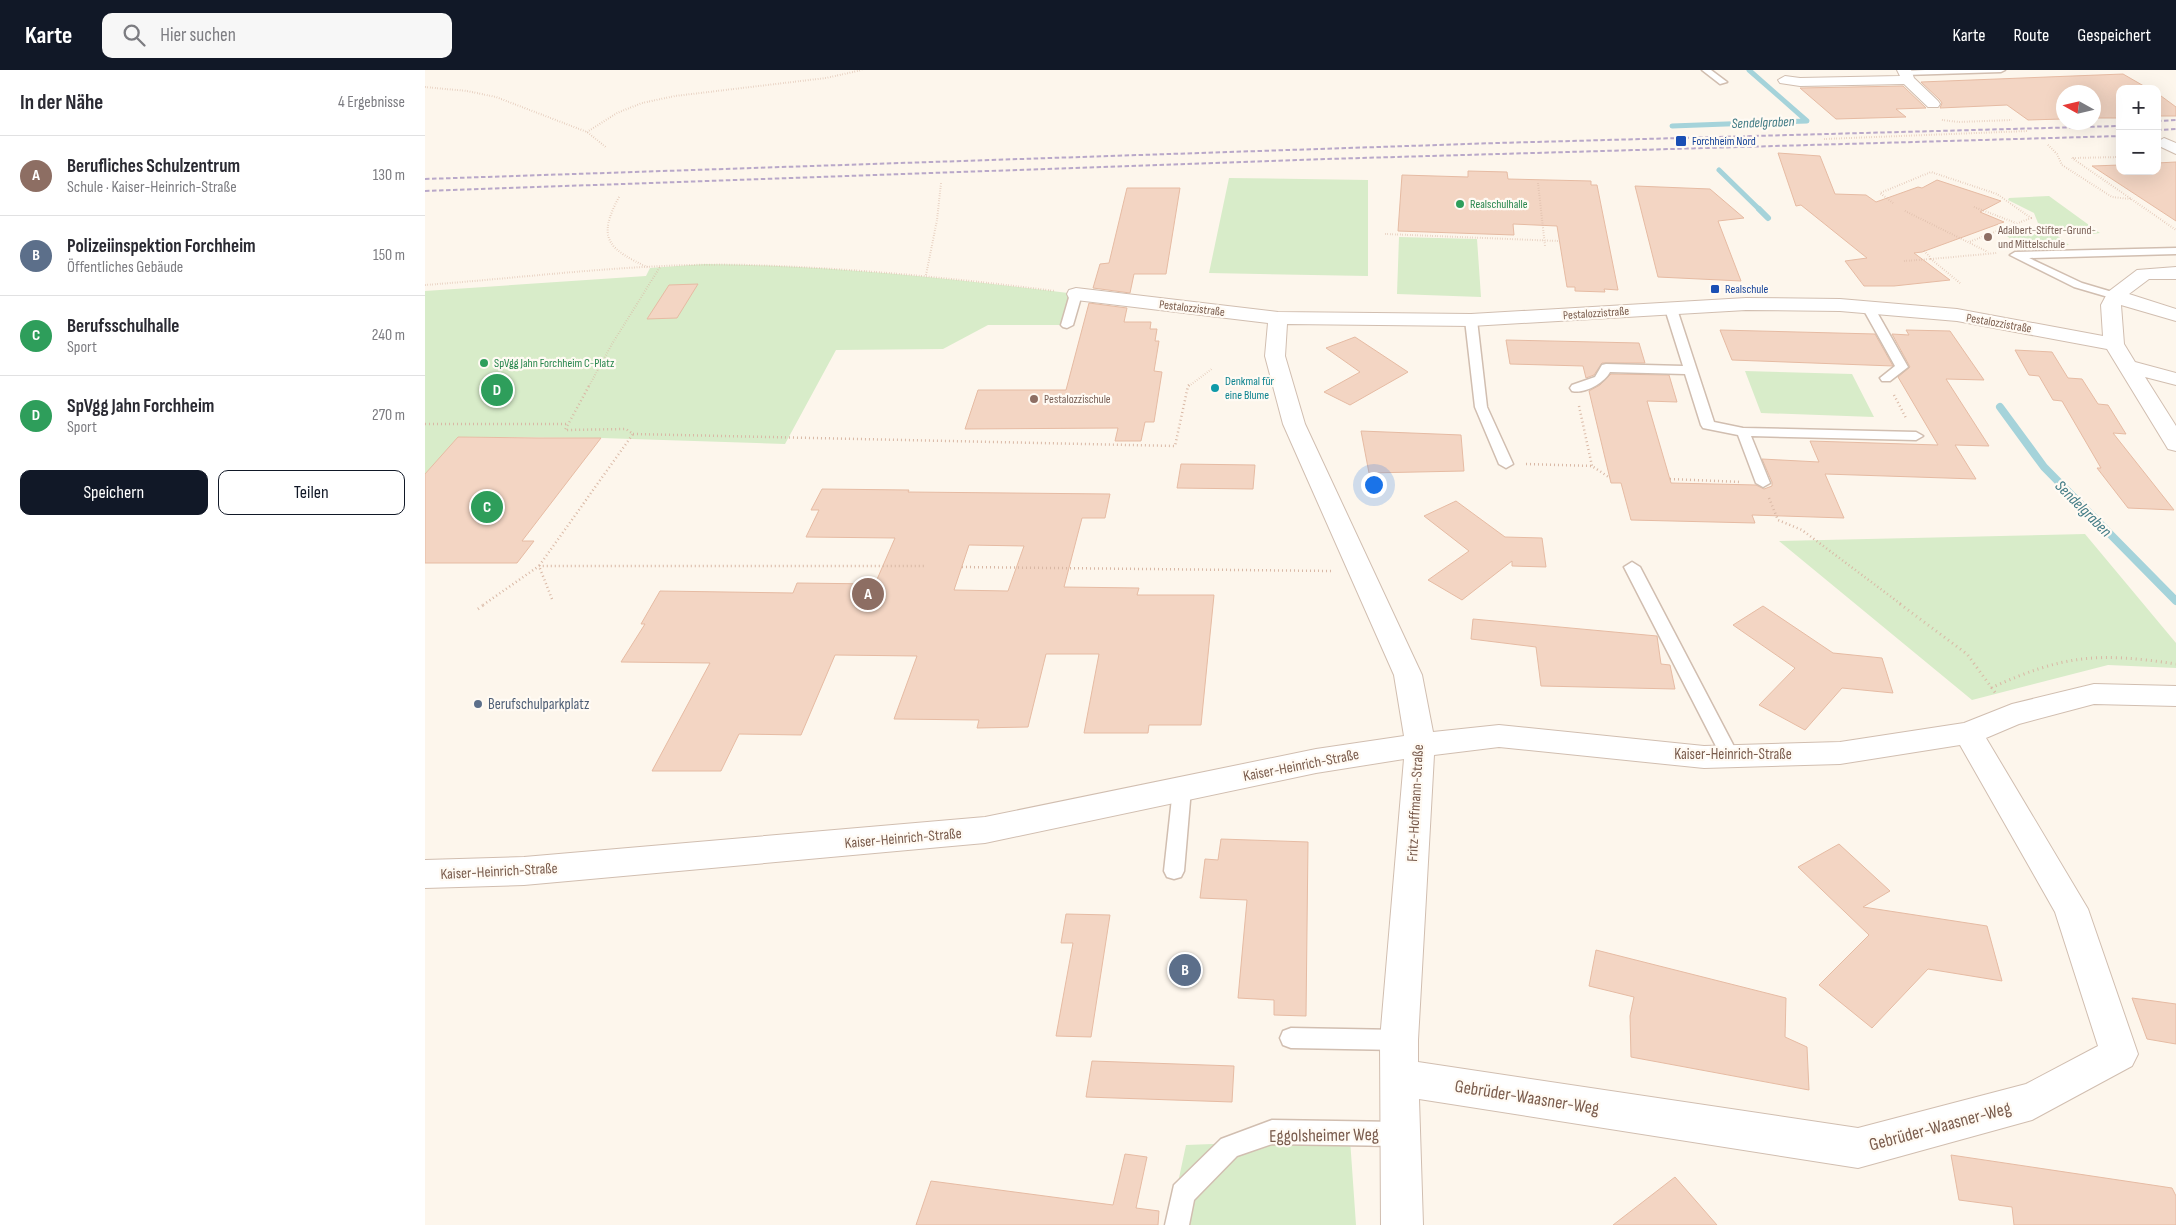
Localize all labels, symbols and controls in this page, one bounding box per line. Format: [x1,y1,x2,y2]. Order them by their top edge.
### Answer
search box [102,13,452,58]
text: Karte [25,21,72,50]
icon: search [120,21,148,49]
text: Hier suchen [160,24,236,47]
text: Karte [1953,25,1986,46]
text: Route [2014,25,2049,46]
text: Gespeichert [2077,25,2151,46]
north arrow [2056,85,2101,130]
map controls [2116,85,2161,175]
button: + [2116,85,2161,130]
text: In der Nähe [20,90,103,115]
text: 4 Ergebnisse [338,93,405,112]
water label: Sendelgraben [1731,113,1795,132]
button: − [2116,130,2161,175]
marker: Forchheim Nord [1674,134,1688,148]
place label: Forchheim Nord [1692,134,1756,149]
text: Berufliches Schulzentrum [67,155,240,178]
text: A [32,166,40,185]
text: 130 m [373,166,405,185]
text: Schule · Kaiser-Heinrich-Straße [67,178,237,197]
place label: Realschulhalle [1470,197,1528,212]
marker: Realschulhalle [1454,198,1466,210]
place label: Adalbert-Stifter-Grund- und Mittelschule [1997,223,2096,252]
marker: Adalbert-Stifter-Grund- und Mittelschule [1982,231,1994,243]
text: Polizeiinspektion Forchheim [67,235,256,258]
text: B [32,246,40,265]
text: 150 m [373,246,405,265]
text: Öffentliches Gebäude [67,258,183,277]
place label: Realschule [1725,282,1769,297]
marker: Realschule [1709,283,1721,295]
street label: Pestalozzistraße [1158,297,1226,320]
street label: Pestalozzistraße [1563,304,1630,323]
street label: Pestalozzistraße [1965,310,2033,337]
text: Berufsschulhalle [67,315,179,338]
text: C [32,326,40,345]
text: 240 m [372,326,405,345]
text: Sport [67,338,97,357]
place label: SpVgg Jahn Forchheim C-Platz [494,356,615,371]
marker: SpVgg Jahn Forchheim C-Platz [478,357,490,369]
pin: D [481,371,513,409]
place label: Denkmal für eine Blume [1225,374,1274,403]
marker: Denkmal für eine Blume [1209,382,1221,394]
place label: Pestalozzischule [1044,392,1111,407]
marker: Pestalozzischule [1028,393,1040,405]
text: SpVgg Jahn Forchheim [67,395,214,418]
text: D [32,406,40,425]
text: 270 m [372,406,405,425]
text: Sport [67,418,97,437]
button: Speichern [20,470,208,515]
button: Teilen [218,470,405,515]
your location [1361,472,1387,498]
water label: Sendelgraben [2051,477,2115,541]
pin: C [471,488,503,526]
pin: A [852,575,884,613]
place label: Berufschulparkplatz [488,695,590,714]
marker: Berufschulparkplatz [472,698,484,710]
street label: Fritz-Hoffmann-Straße [1403,744,1428,862]
street label: Kaiser-Heinrich-Straße [1242,745,1361,786]
street label: Kaiser-Heinrich-Straße [1674,745,1792,764]
street label: Kaiser-Heinrich-Straße [844,824,962,853]
street label: Kaiser-Heinrich-Straße [440,859,558,884]
pin: B [1169,951,1201,989]
street label: Gebrüder-Waasner-Weg [1453,1076,1601,1119]
street label: Gebrüder-Waasner-Weg [1867,1097,2013,1156]
street label: Eggolsheimer Weg [1269,1124,1379,1147]

